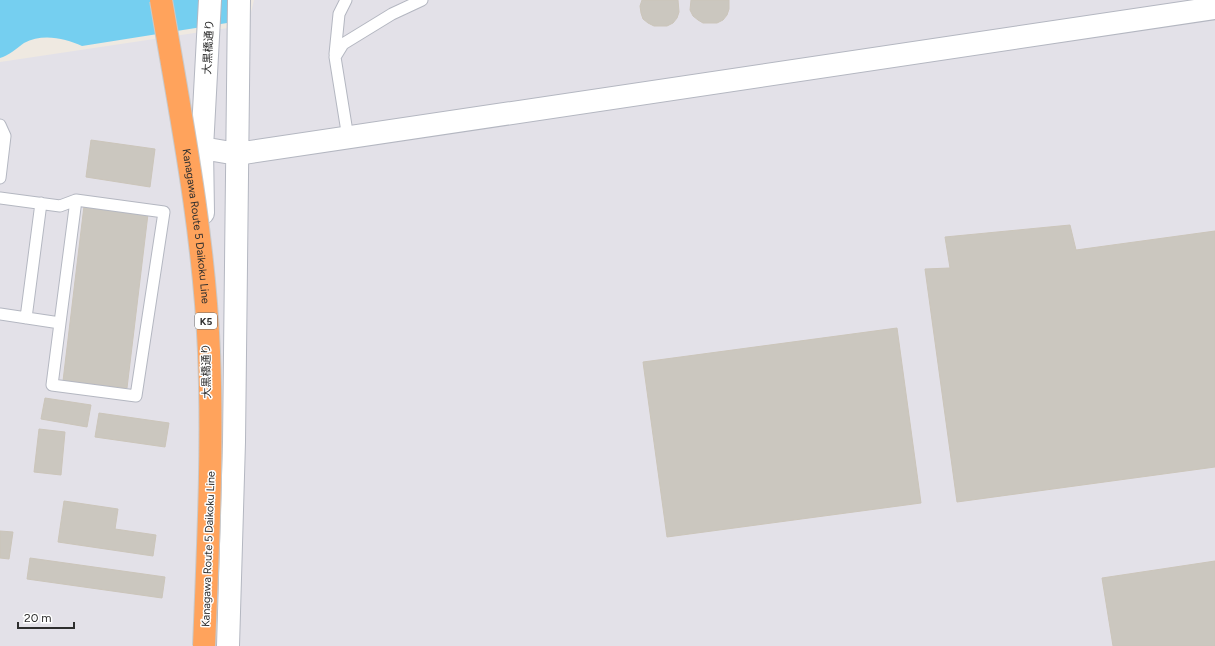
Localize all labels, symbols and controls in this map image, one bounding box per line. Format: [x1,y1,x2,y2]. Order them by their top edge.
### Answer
street label: 大黒橋通り [201,19,216,75]
street label: Kanagawa Route 5 Daikoku Line [180,148,212,304]
road number: K5 [195,313,217,329]
street label: 大黒橋通り [200,343,213,399]
street label: Kanagawa Route 5 Daikoku Line [199,471,218,627]
scale bar [18,604,74,630]
text: 20 m [24,611,52,625]

